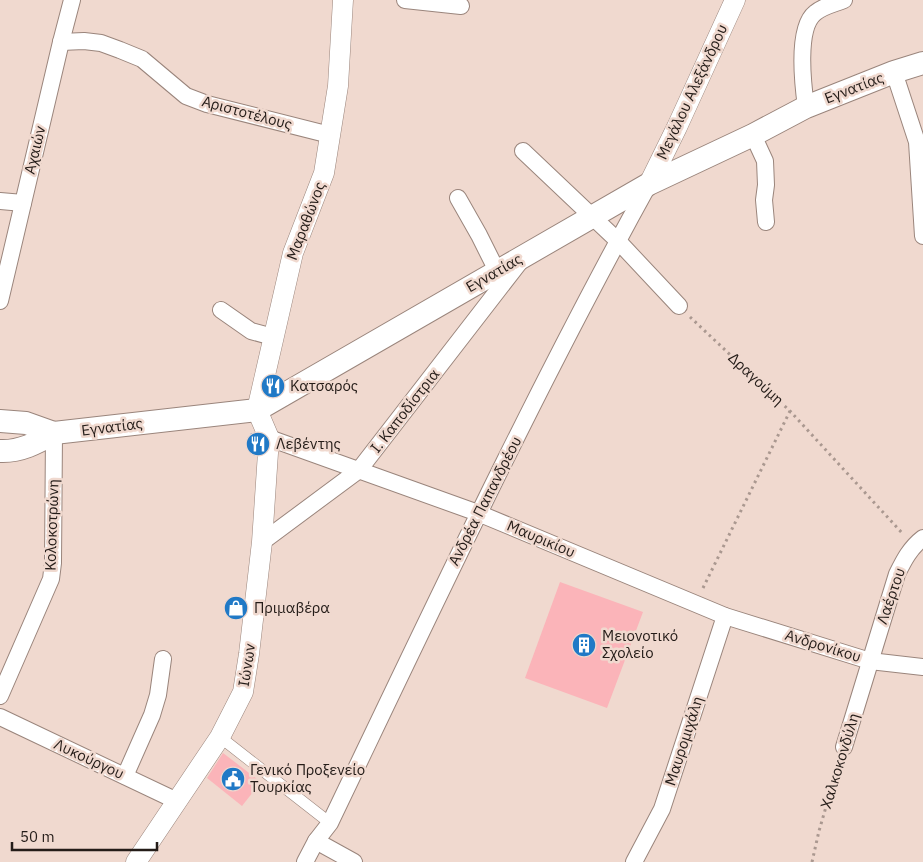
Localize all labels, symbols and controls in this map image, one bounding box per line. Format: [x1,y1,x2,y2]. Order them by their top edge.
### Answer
street label: Μεγάλου Αλεξάνδρου [652,21,731,163]
street label: Εγνατίας [822,68,886,107]
street label: Αριστοτέλους [200,91,294,134]
street label: Αχαιών [20,124,49,176]
street label: Μαραθώνος [282,179,329,263]
street label: Εγνατίας [462,249,525,296]
street label: Δραγούμη [725,348,788,409]
street label: Ι. Καποδίστρια [366,365,443,456]
restaurant icon: Κατσαρός [260,373,286,399]
place label: Κατσαρός [290,376,358,395]
street label: Εγνατίας [80,413,144,440]
restaurant icon: Λεβέντης [245,431,271,457]
street label: Ανδρέα Παπανδρέου [444,433,525,569]
place label: Λεβέντης [276,434,341,453]
street label: Κολοκοτρώνη [40,479,63,571]
street label: Μαυρικίου [504,516,578,561]
street label: Λαέρτου [872,565,909,627]
shop icon: Πριμαβέρα [223,595,249,621]
place label: Πριμαβέρα [254,598,330,617]
street label: Ανδρονίκου [783,625,864,666]
place label: Μειονοτικό Σχολείο [602,626,678,662]
building icon: Μειονοτικό Σχολείο [571,632,597,658]
street label: Ιώνων [234,642,259,688]
street label: Μαυρομιχάλη [660,694,707,788]
street label: Χαλκοκονδύλη [816,711,863,811]
street label: Λυκούργου [51,734,127,783]
place label: Γενικό Προξενείο Τουρκίας [250,760,365,796]
public building icon: Γενικό Προξενείο Τουρκίας [220,766,246,792]
scale bar [12,820,158,852]
text: 50 m [20,827,55,846]

